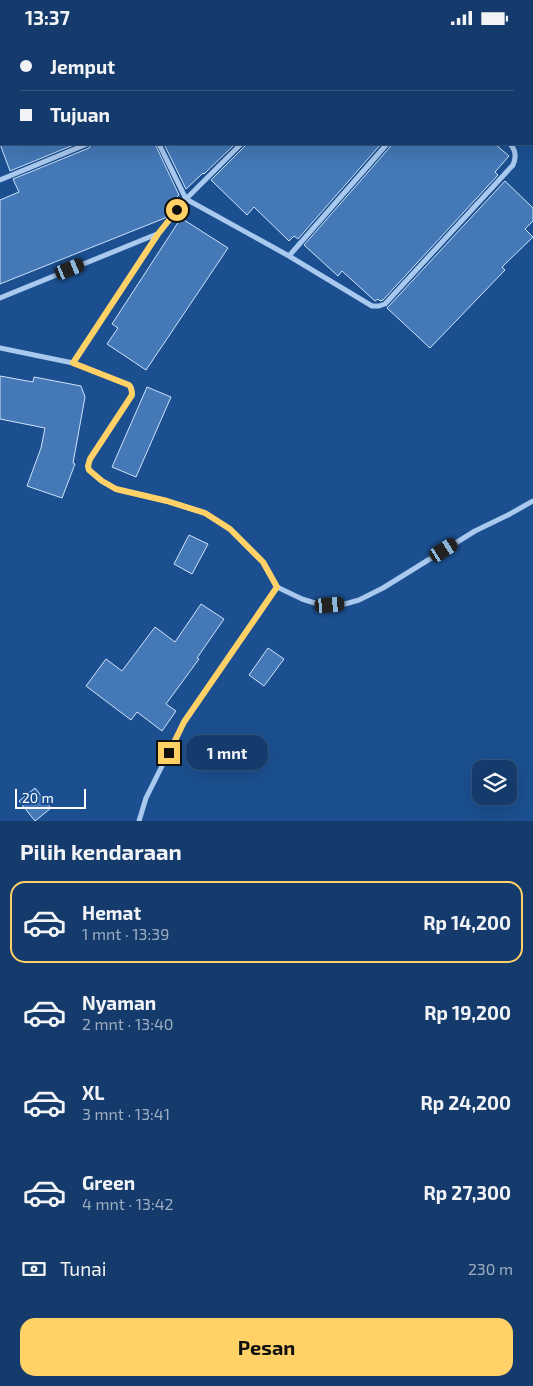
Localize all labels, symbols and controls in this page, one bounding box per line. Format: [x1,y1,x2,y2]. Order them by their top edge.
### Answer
text: 13:37 [25,6,70,29]
text: Jemput [50,55,115,78]
text: Tujuan [50,103,110,126]
route start [166,199,188,221]
car [53,256,86,282]
car [427,536,460,564]
car [314,596,345,614]
callout: 1 mnt [186,735,269,771]
route end [158,742,180,764]
text: 1 mnt [207,743,247,762]
map controls [472,760,517,805]
button: layers [472,760,517,805]
scale bar [15,786,86,809]
text: 20 m [22,789,54,806]
text: Pilih kendaraan [20,838,182,864]
icon: car [22,900,67,945]
text: Hemat [82,901,141,924]
text: Rp 14,200 [423,911,511,934]
text: 1 mnt · 13:39 [82,924,169,943]
icon: car [22,990,67,1035]
text: Nyaman [82,991,156,1014]
text: Rp 19,200 [424,1001,511,1024]
text: 2 mnt · 13:40 [82,1014,173,1033]
icon: car [22,1080,67,1125]
text: XL [82,1081,104,1104]
text: Rp 24,200 [420,1091,511,1114]
text: 3 mnt · 13:41 [82,1104,170,1123]
icon: car [22,1170,67,1215]
text: Green [82,1171,135,1194]
text: Rp 27,300 [424,1181,511,1204]
text: 4 mnt · 13:42 [82,1194,174,1213]
icon: cash [20,1255,48,1283]
text: Tunai [60,1257,106,1280]
text: 230 m [468,1259,513,1278]
button: Pesan [20,1318,513,1376]

